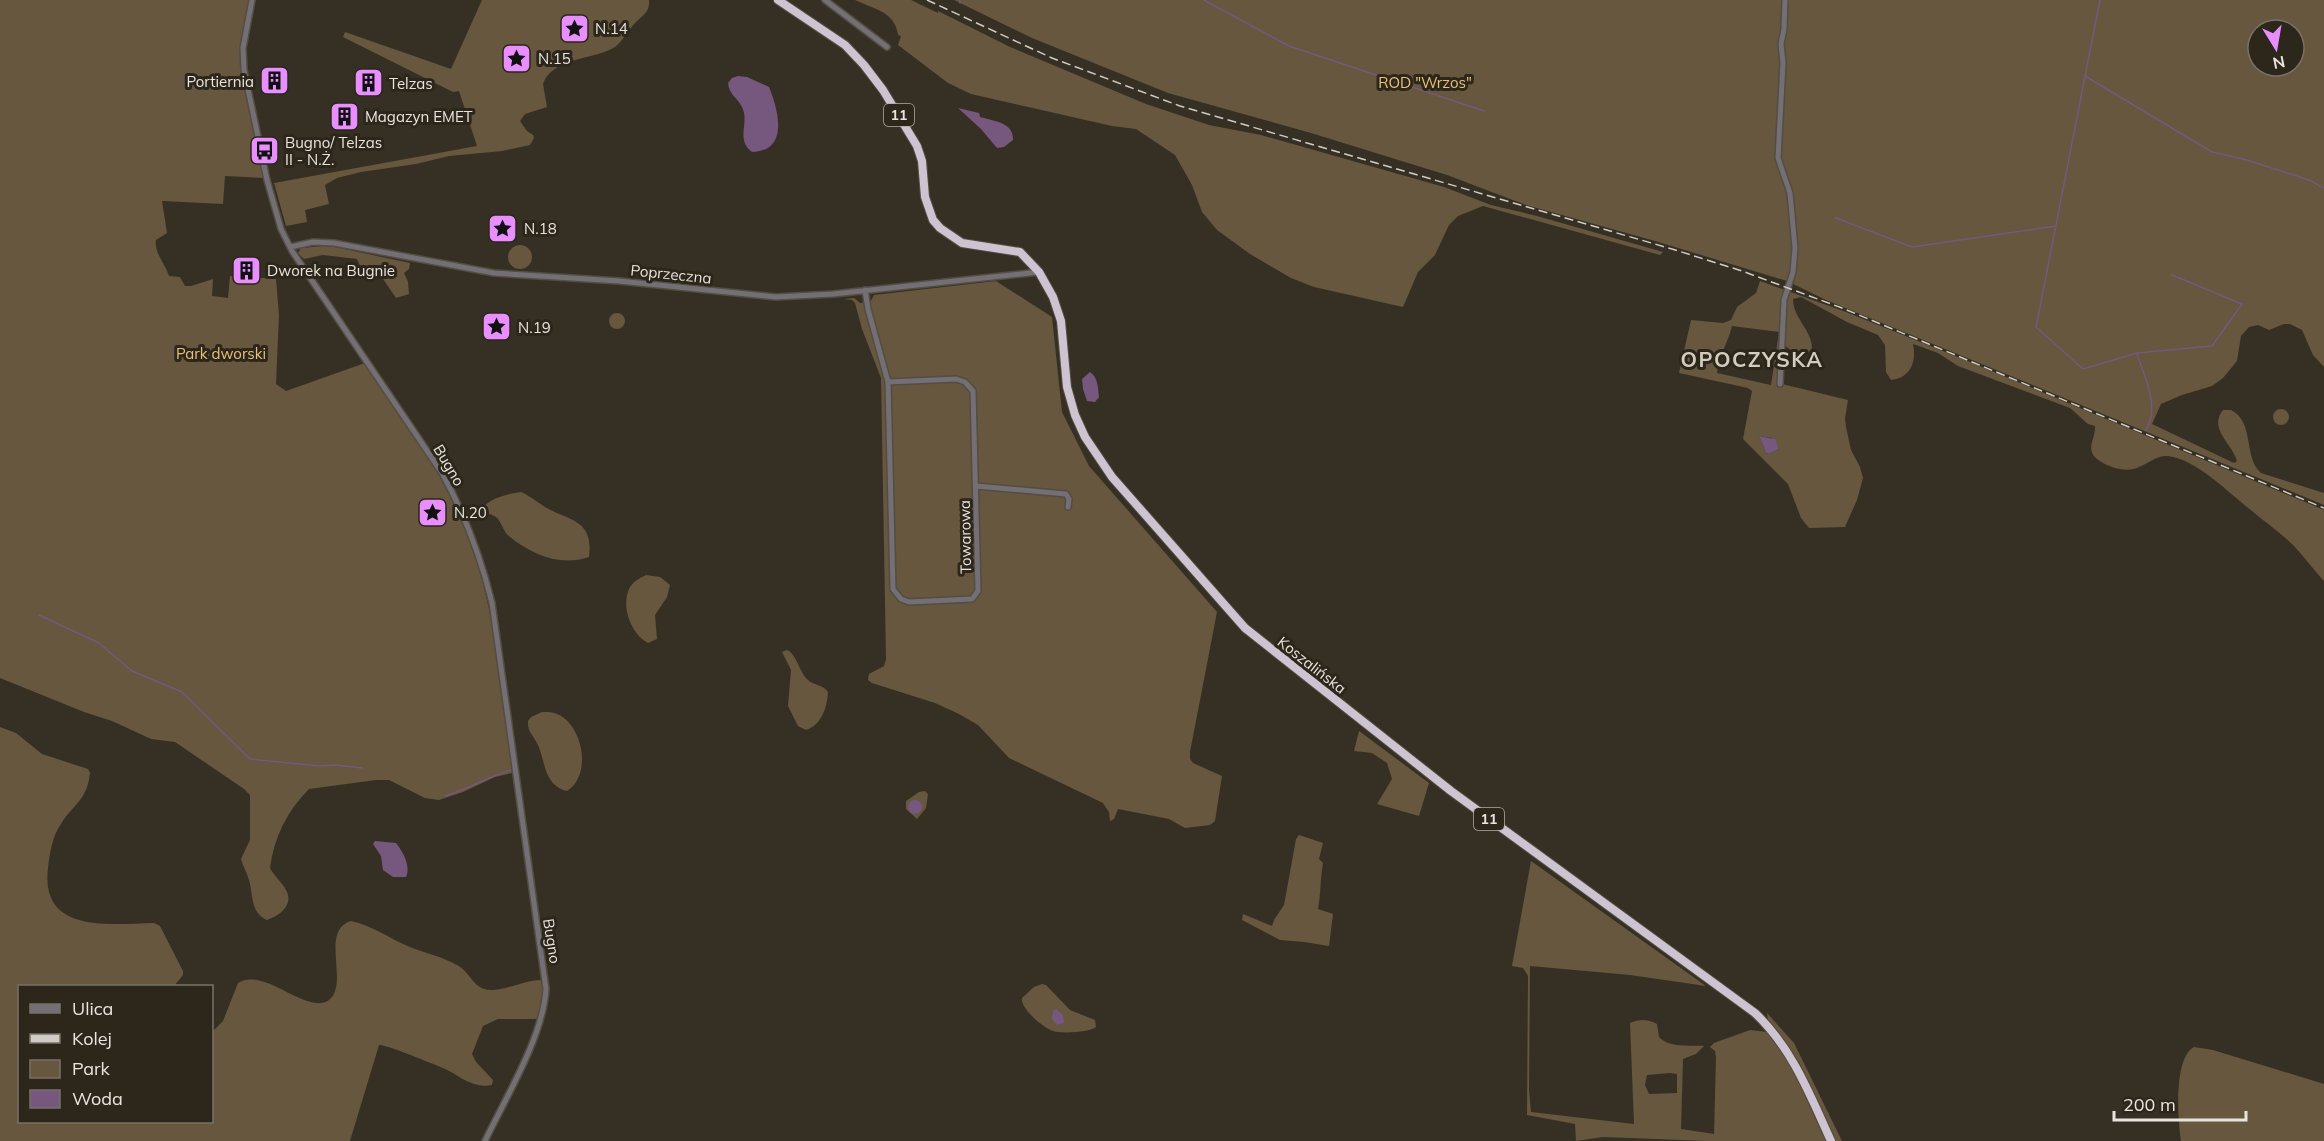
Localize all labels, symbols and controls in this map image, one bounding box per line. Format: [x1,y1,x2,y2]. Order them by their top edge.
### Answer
place icon: N.14 [558,12,590,44]
north arrow [2246,18,2306,78]
place label: N.14 [595,19,628,38]
place icon: N.15 [501,42,533,74]
place label: N.15 [538,49,571,68]
text: N [2271,52,2287,74]
building icon: Portiernia [259,65,291,97]
building icon: Telzas [352,67,384,99]
place label: Portiernia [186,72,254,91]
park label: ROD "Wrzos" [1378,73,1472,92]
place label: Telzas [389,74,433,93]
building icon: Magazyn EMET [328,100,360,132]
road number: 11 [884,104,914,126]
place label: Magazyn EMET [365,107,473,126]
place label: Bugno/ Telzas II - N.Ż. [285,133,382,169]
bus stop icon: Bugno/ Telzas II - N.Ż. [248,135,280,167]
place icon: N.18 [487,212,519,244]
place label: N.18 [524,219,557,238]
building icon: Dworek na Bugnie [230,254,262,286]
street label: Poprzeczna [630,260,712,288]
place label: Dworek na Bugnie [267,261,395,280]
place icon: N.19 [481,311,513,343]
place label: N.19 [518,318,551,337]
park label: Park dworski [176,344,266,363]
district label: OPOCZYSKA [1681,346,1823,372]
street label: Bugno [429,441,469,489]
place icon: N.20 [417,496,449,528]
street label: Towarowa [955,500,975,574]
place label: N.20 [454,503,487,522]
street label: Koszalińska [1274,632,1350,698]
road number: 11 [1474,808,1504,830]
street label: Bugno [539,917,565,965]
legend [18,985,213,1123]
text: Ulica [72,997,113,1020]
text: Kolej [72,1027,112,1050]
text: Park [72,1057,111,1080]
scale bar [2114,1084,2246,1122]
text: Woda [72,1087,123,1110]
text: 200 m [2123,1093,2176,1116]

